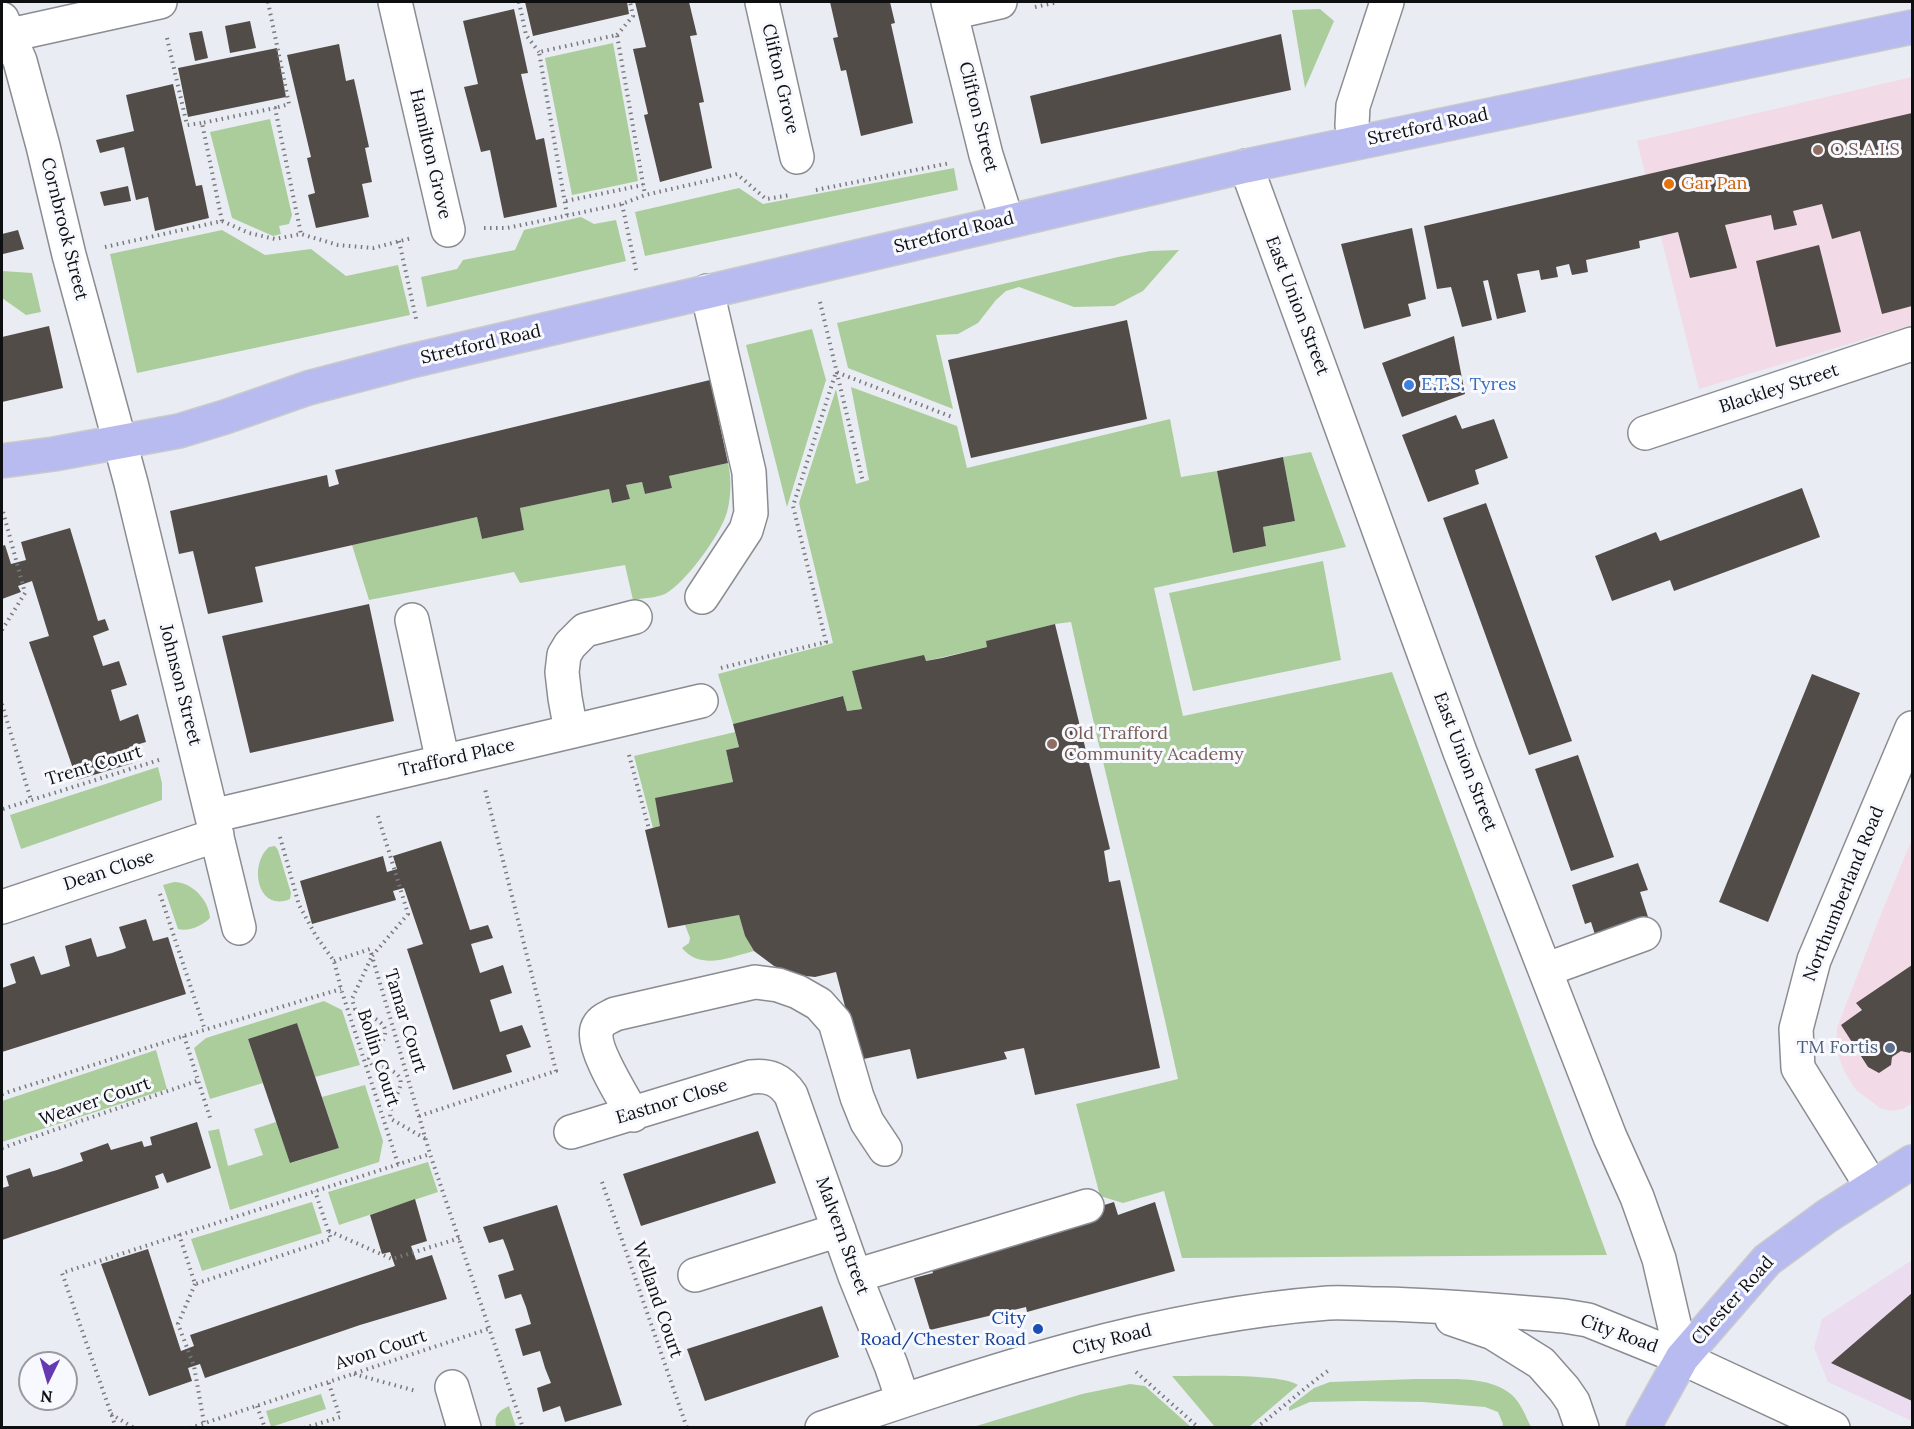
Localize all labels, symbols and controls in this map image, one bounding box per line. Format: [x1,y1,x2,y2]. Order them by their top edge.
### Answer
street label: Clifton Grove [757,22,803,136]
street label: Clifton Street [954,60,1002,174]
street label: Hamilton Grove [405,87,455,221]
street label: Stretford Road [1366,104,1490,150]
place label: O.S.A.I.S [1830,139,1900,161]
marker: O.S.A.I.S [1811,143,1825,157]
street label: Cornbrook Street [36,155,92,303]
place label: Gar Pan [1681,173,1748,195]
marker: Gar Pan [1662,177,1676,191]
street label: Stretford Road [892,208,1016,258]
street label: East Union Street [1261,233,1333,379]
street label: Stretford Road [419,321,543,369]
street label: Blackley Street [1717,360,1841,418]
place label: E.T.S. Tyres [1421,374,1516,396]
marker: E.T.S. Tyres [1402,378,1416,392]
street label: Johnson Street [154,622,206,748]
street label: East Union Street [1429,689,1501,835]
place label: Old Trafford Community Academy [1064,723,1244,766]
street label: Trafford Place [397,734,517,782]
marker: Old Trafford Community Academy [1045,737,1059,751]
street label: Trent Court [43,741,145,791]
street label: Northumberland Road [1799,803,1889,985]
street label: Dean Close [61,846,157,896]
street label: Tamar Court [379,967,431,1075]
street label: Bollin Court [352,1007,404,1109]
place label: TM Fortis [1797,1037,1878,1059]
marker: TM Fortis [1883,1041,1897,1055]
street label: Weaver Court [37,1073,153,1131]
street label: Eastnor Close [613,1075,731,1129]
street label: Malvern Street [811,1174,873,1298]
street label: Welland Court [627,1239,687,1361]
street label: Chester Road [1687,1252,1779,1350]
place label: City Road/Chester Road [860,1308,1026,1350]
street label: City Road [1577,1310,1661,1358]
street label: City Road [1070,1320,1154,1360]
marker: City Road/Chester Road [1031,1322,1045,1336]
street label: Avon Court [333,1325,429,1375]
north arrow [18,1351,78,1411]
text: N [40,1386,54,1407]

